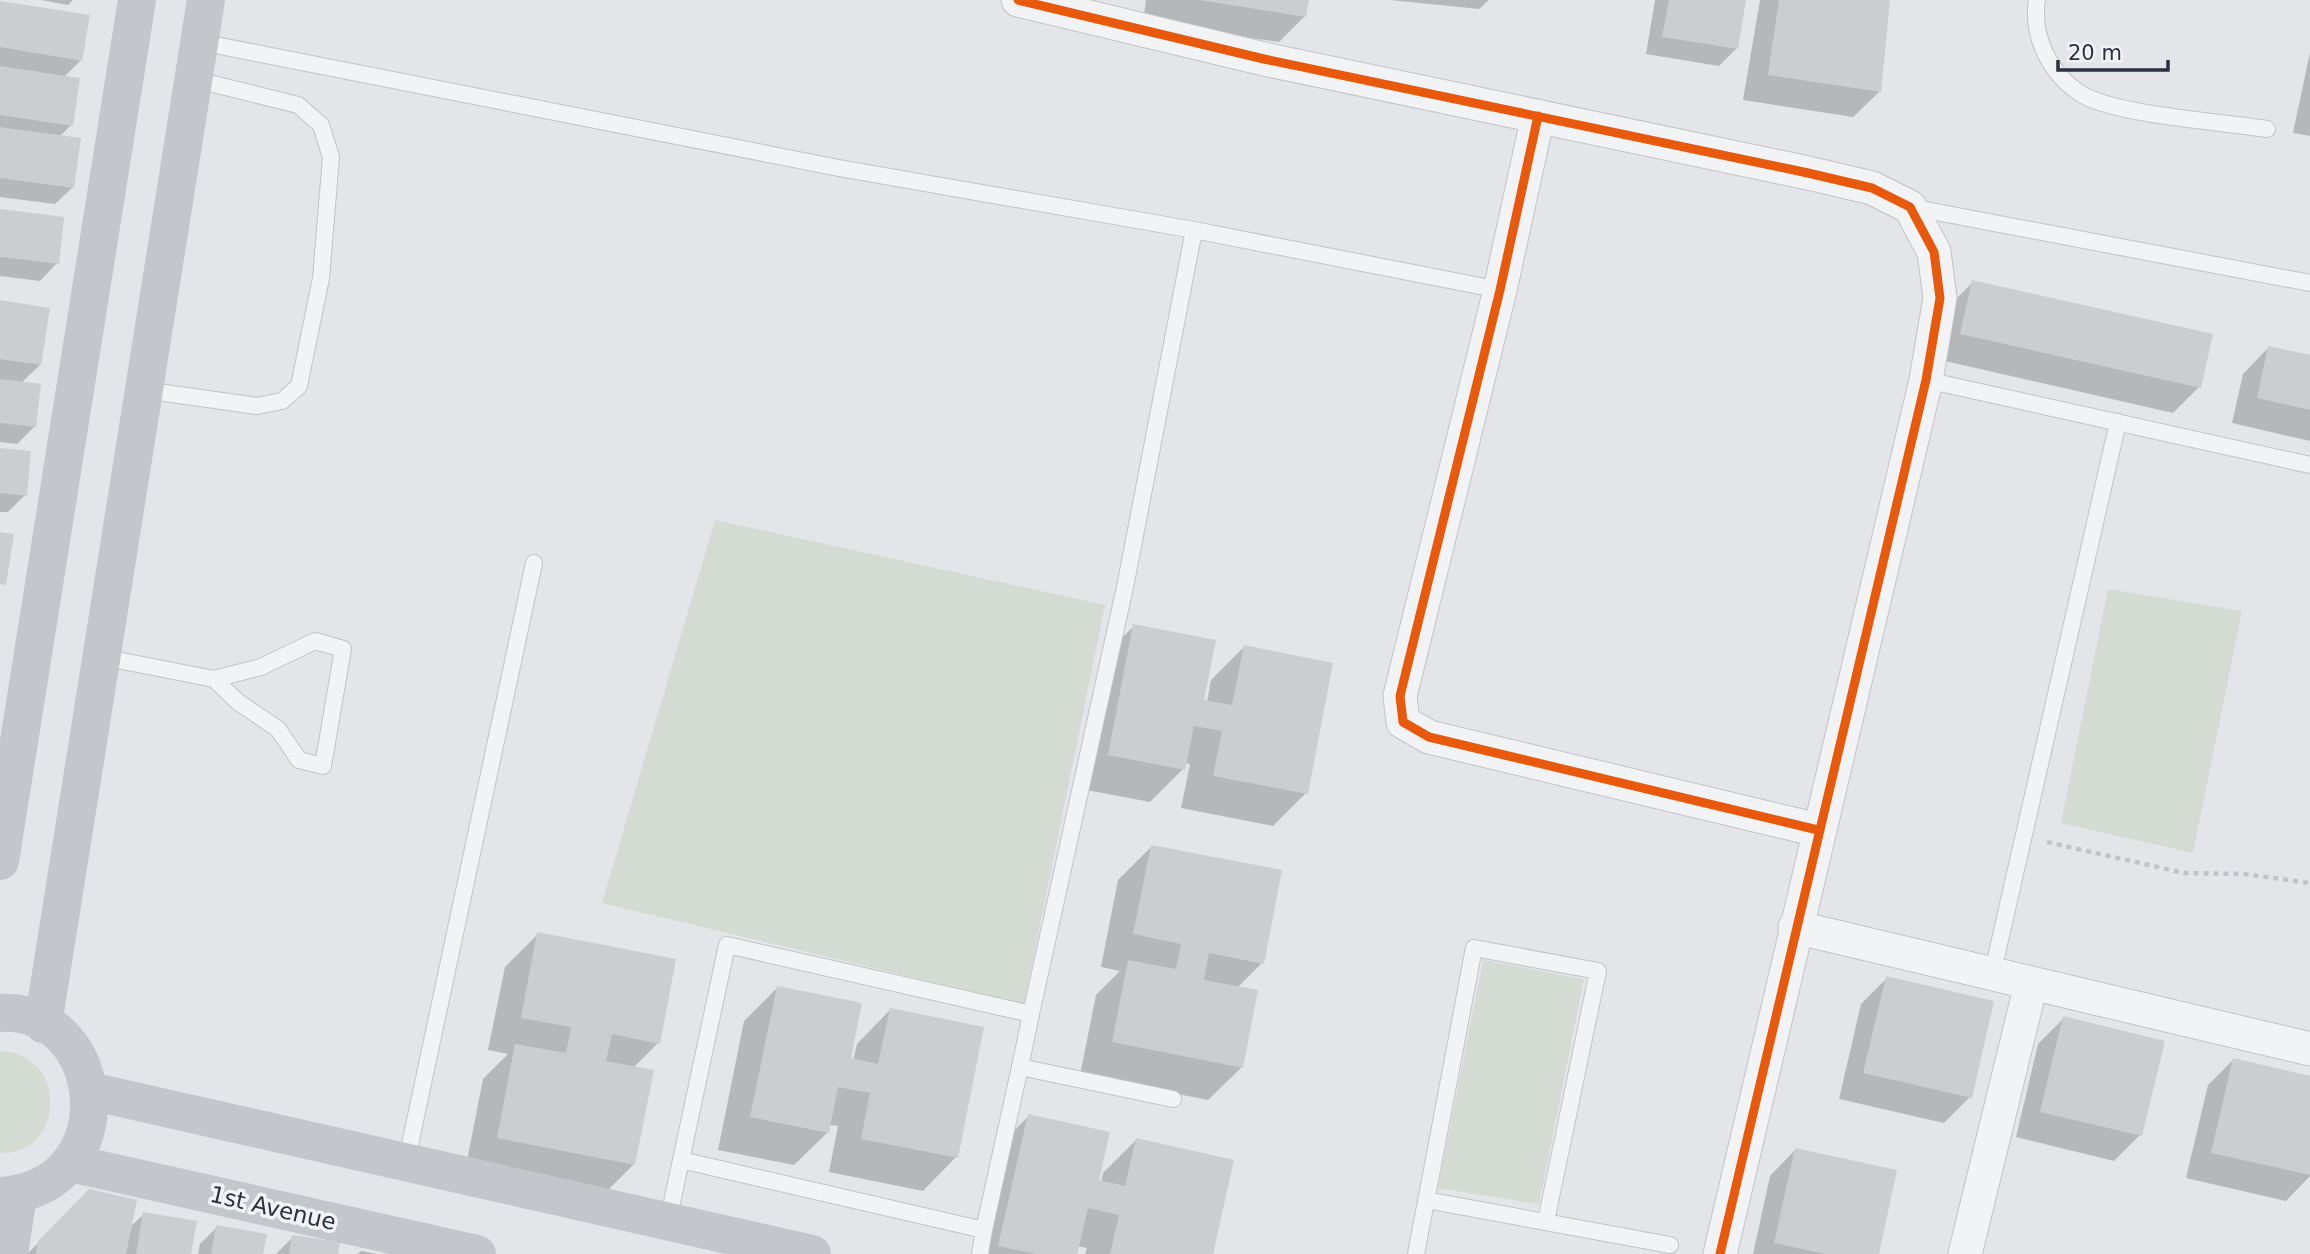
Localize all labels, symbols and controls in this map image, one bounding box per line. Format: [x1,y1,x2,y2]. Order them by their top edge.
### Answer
scale bar [2058,28,2168,72]
text: 20 m [2068,41,2122,65]
street label: 1st Avenue [208,1181,338,1235]

